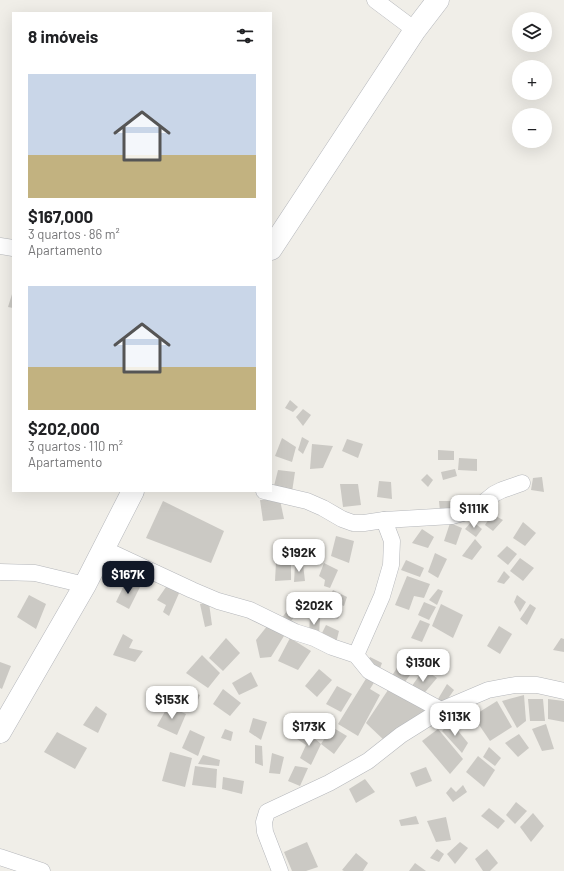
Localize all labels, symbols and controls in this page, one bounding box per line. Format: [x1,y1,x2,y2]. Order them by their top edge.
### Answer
map controls [512,12,552,148]
button: layers [512,12,552,52]
icon: filters [234,25,256,47]
text: 8 imóveis [28,26,98,46]
button: + [512,60,552,100]
icon: home [106,100,178,172]
button: − [512,108,552,148]
text: $167,000 [28,206,93,226]
text: 3 quartos · 86 m² [28,226,120,242]
text: Apartamento [28,242,102,258]
icon: home [106,312,178,384]
text: $202,000 [28,418,100,438]
text: 3 quartos · 110 m² [28,438,123,454]
text: Apartamento [28,454,102,470]
pin: $111K [446,495,502,529]
text: $111K [459,500,489,516]
pin: $192K [271,539,327,573]
text: $192K [282,544,316,560]
pin: $167K [100,561,156,595]
text: $167K [111,566,145,582]
pin: $202K [286,592,342,626]
text: $202K [295,597,333,613]
pin: $130K [395,649,451,683]
text: $130K [406,654,440,670]
pin: $153K [144,686,200,720]
text: $153K [155,691,189,707]
pin: $113K [427,703,483,737]
text: $113K [439,708,471,724]
pin: $173K [281,713,337,747]
text: $173K [292,718,326,734]

